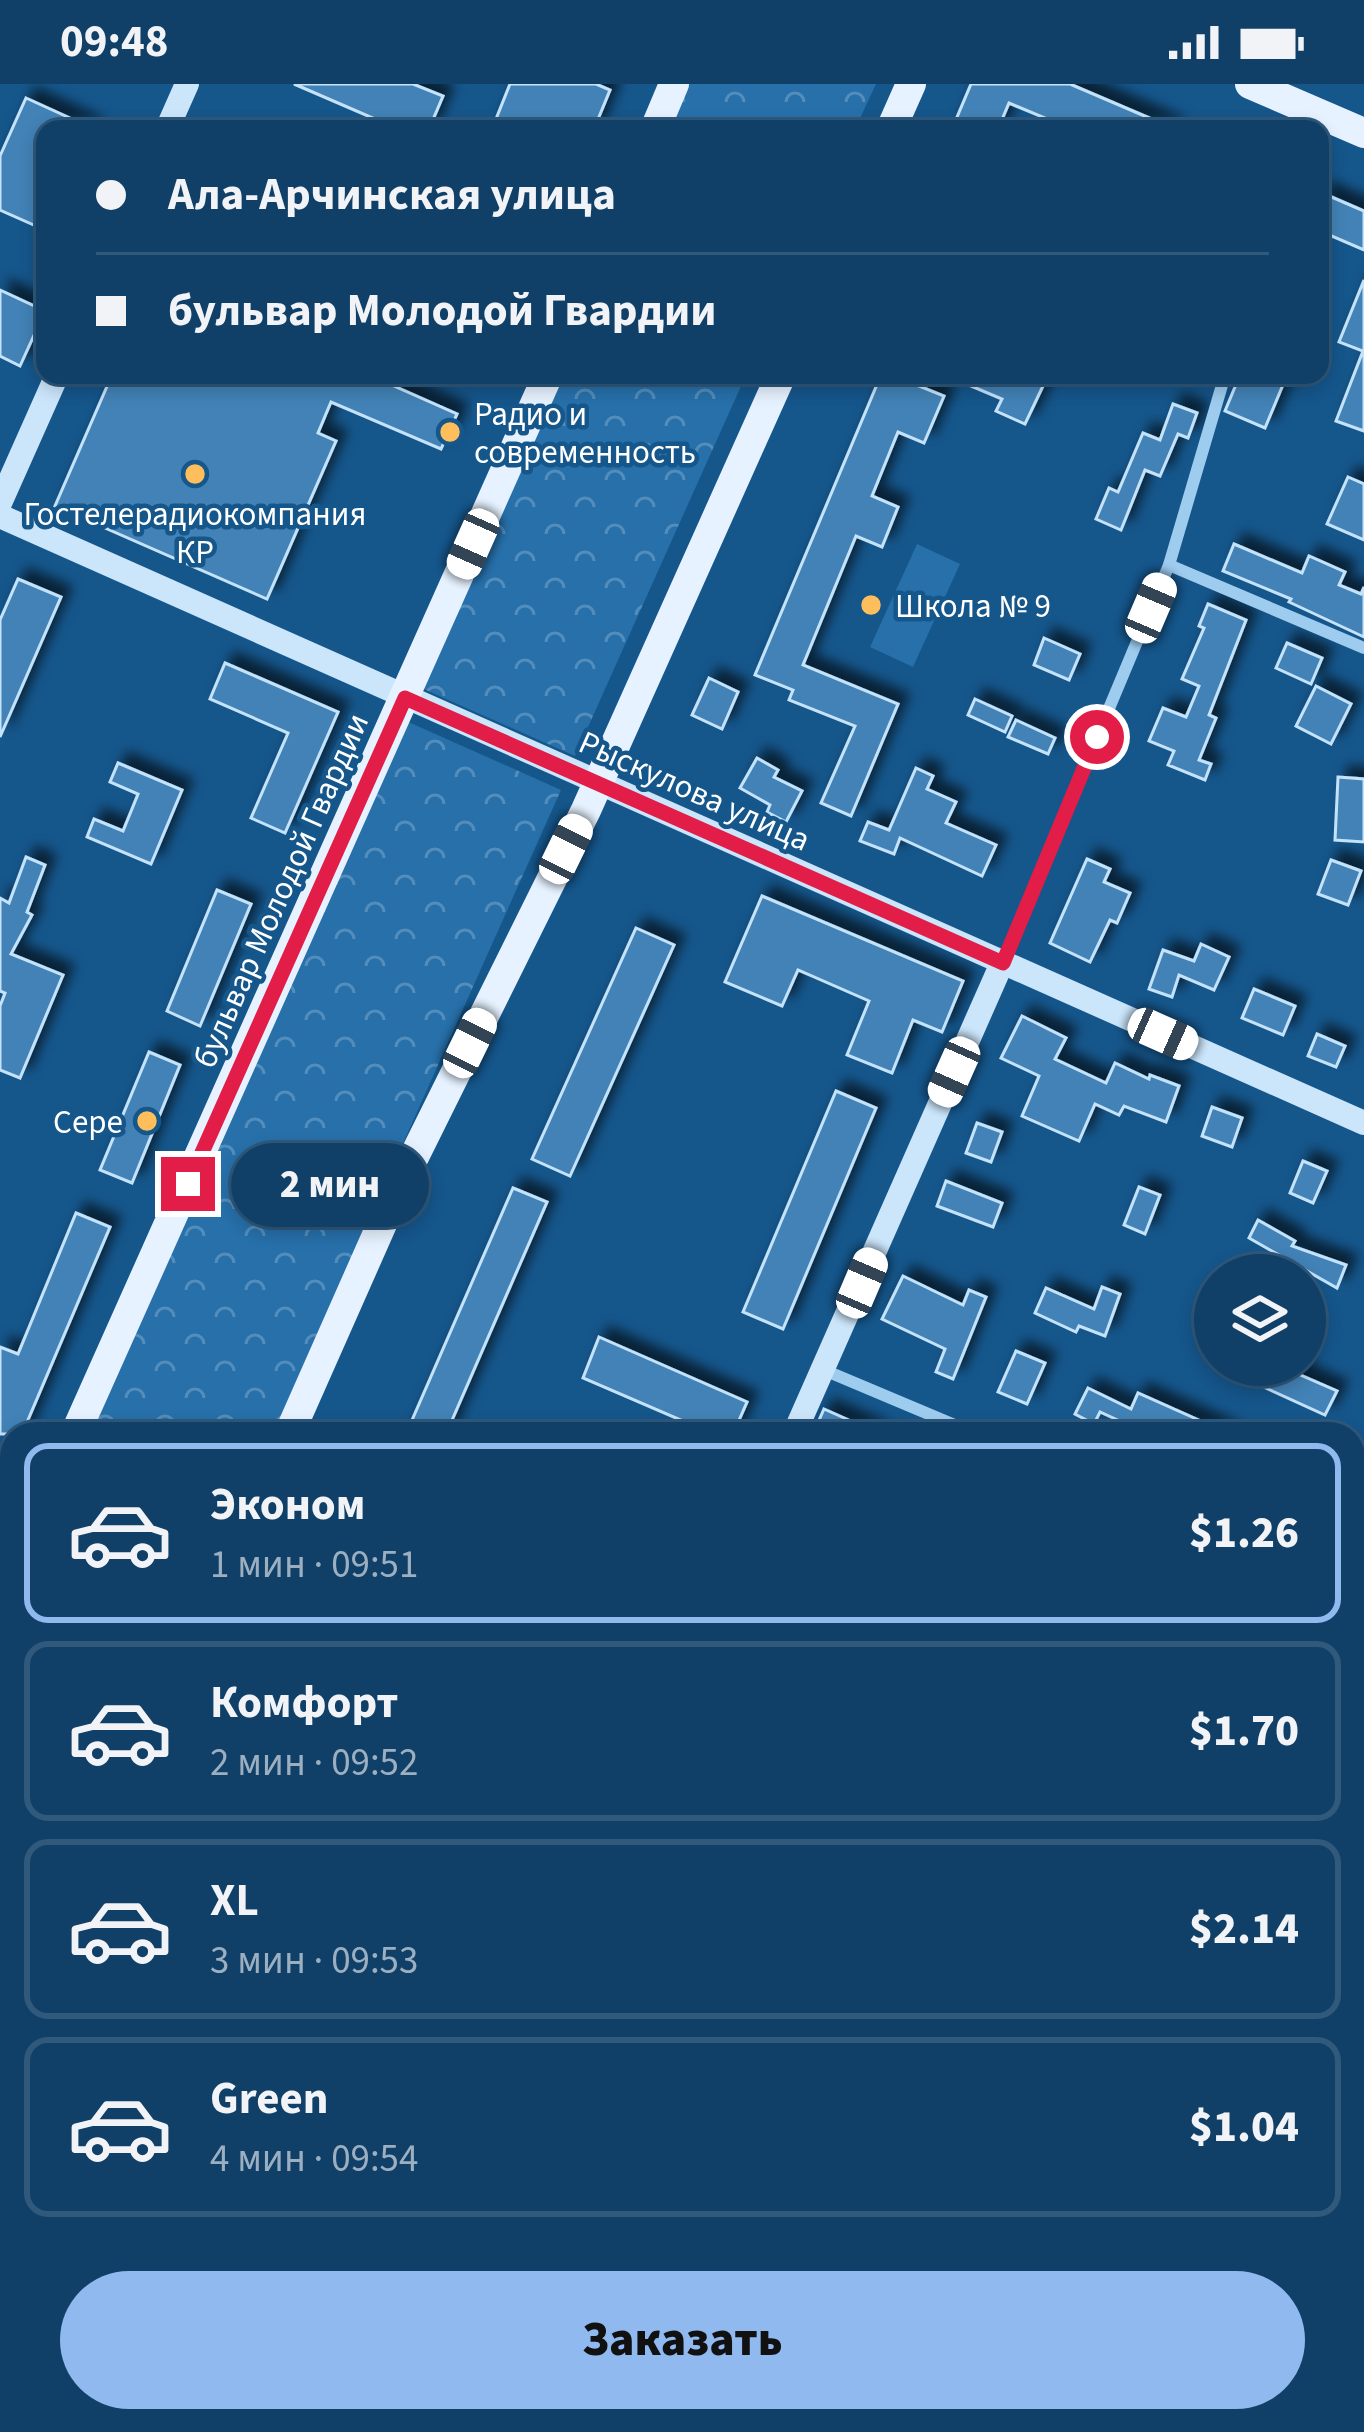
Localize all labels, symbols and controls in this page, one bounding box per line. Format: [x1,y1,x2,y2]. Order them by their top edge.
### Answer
text: 09:48 [60,10,169,74]
text: Ала-Арчинская улица [168,163,616,227]
text: бульвар Молодой Гвардии [168,279,716,343]
place label: Радио и современность [474,391,696,476]
marker: Радио и современность [437,419,463,445]
marker: Гостелерадиокомпания КР [182,461,208,487]
place label: Гостелерадиокомпания КР [24,491,366,576]
car [442,504,504,584]
car [1120,568,1182,648]
place label: Школа № 9 [895,583,1051,630]
marker: Школа № 9 [858,592,884,618]
street label: бульвар Молодой Гвардии [182,706,381,1076]
route start [1070,710,1124,764]
street label: Рыскулова улица [571,719,818,863]
car [534,809,598,889]
car [438,1003,502,1083]
car [1123,1003,1203,1065]
car [923,1032,985,1112]
place label: Сере [53,1099,123,1146]
marker: Сере [134,1108,160,1134]
callout: 2 мин [230,1142,428,1226]
route end [161,1157,215,1211]
text: 2 мин [280,1157,380,1213]
car [831,1243,893,1323]
map controls [1194,1254,1326,1386]
button: layers [1194,1254,1326,1386]
text: Эконом [210,1473,366,1537]
icon: car [66,1479,174,1587]
text: $1.26 [1189,1501,1299,1565]
text: 1 мин · 09:51 [210,1537,418,1593]
text: Комфорт [210,1671,398,1735]
icon: car [66,1677,174,1785]
text: $1.70 [1189,1699,1299,1763]
text: 2 мин · 09:52 [210,1735,418,1791]
text: XL [210,1869,259,1933]
icon: car [66,1875,174,1983]
text: $2.14 [1189,1897,1299,1961]
text: 3 мин · 09:53 [210,1933,418,1989]
text: Green [210,2067,329,2131]
icon: car [66,2073,174,2181]
text: $1.04 [1189,2095,1299,2159]
text: 4 мин · 09:54 [210,2131,418,2187]
button: Заказать [60,2271,1305,2409]

